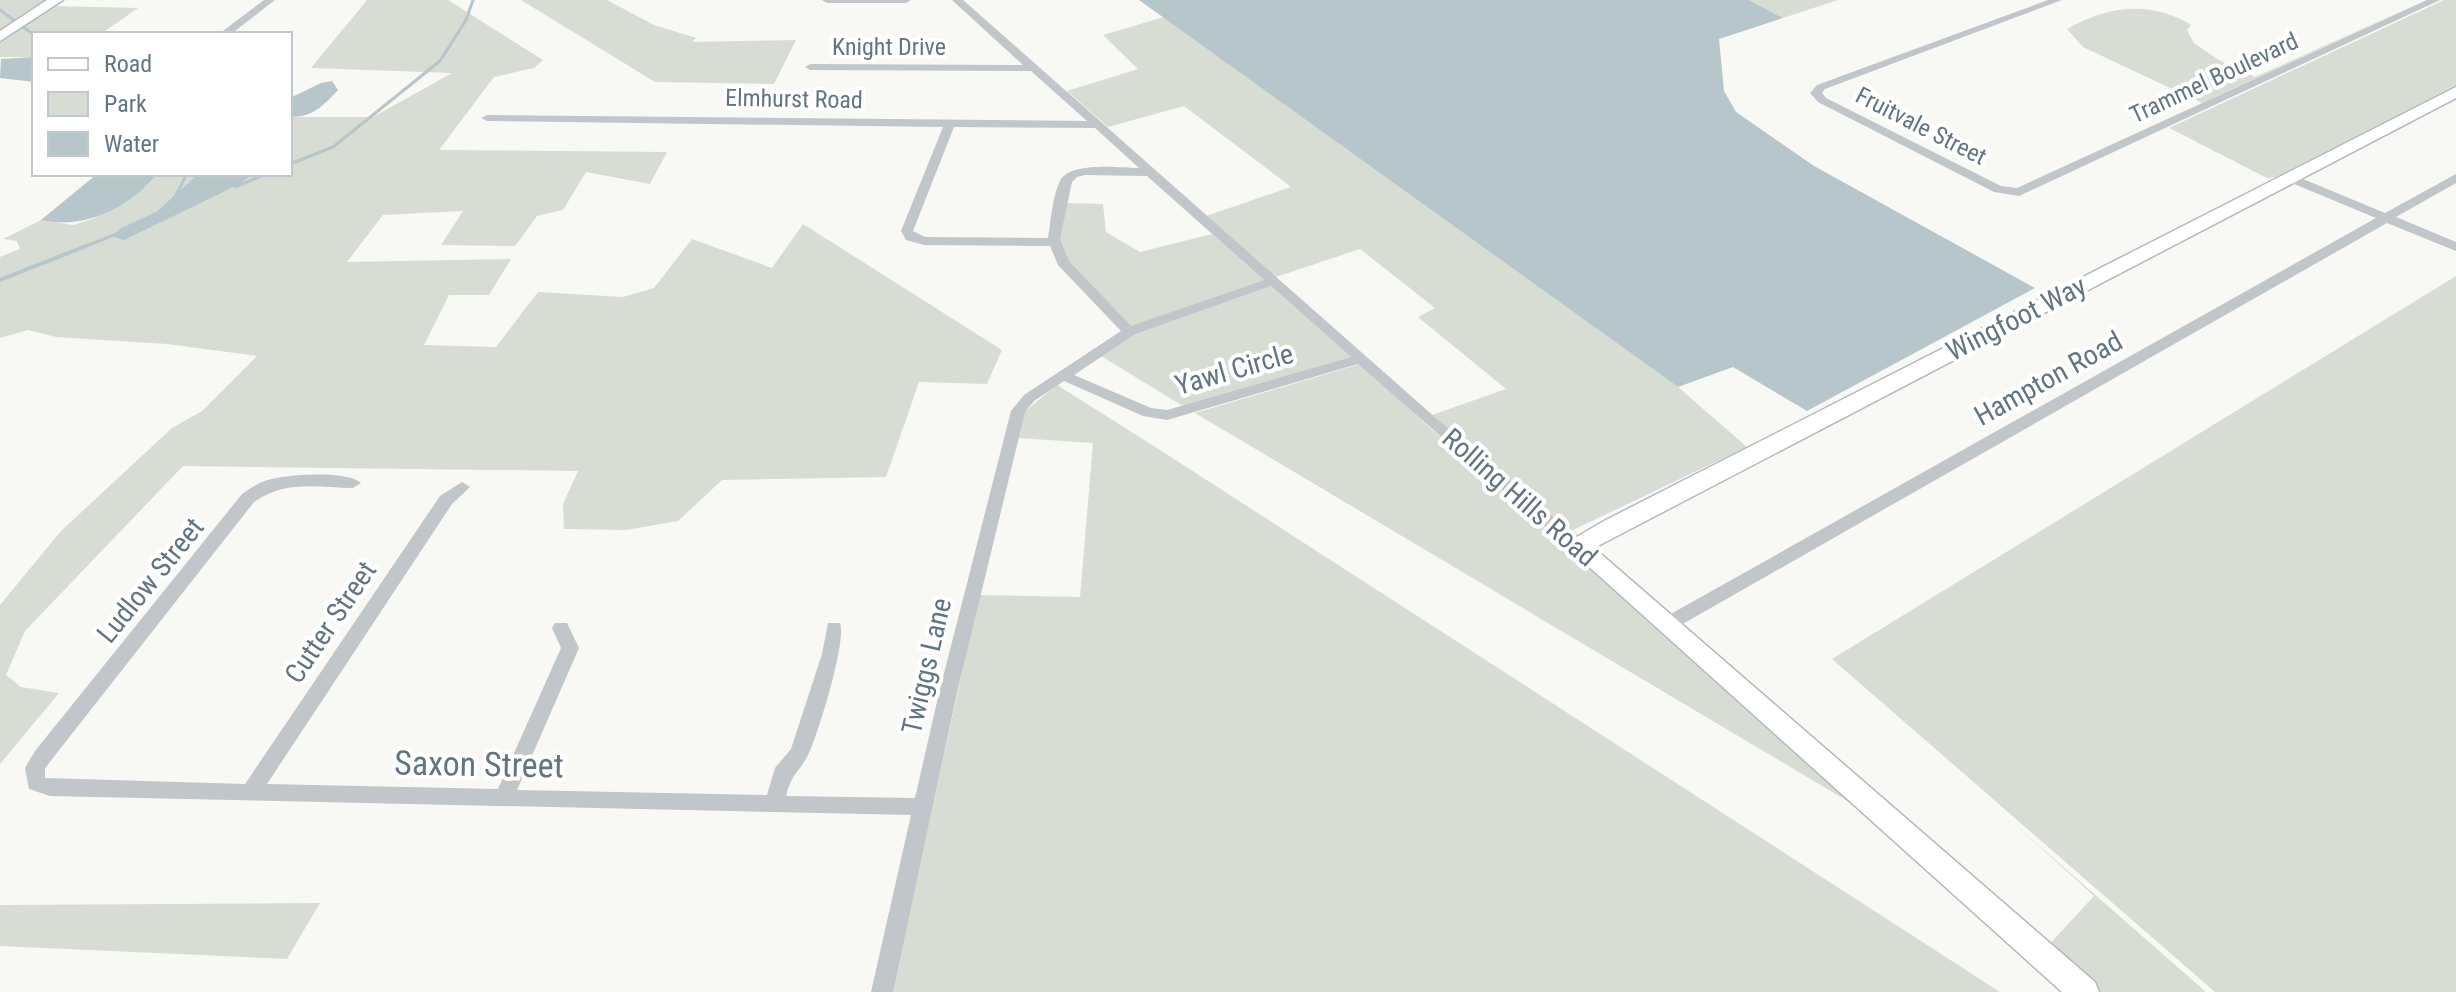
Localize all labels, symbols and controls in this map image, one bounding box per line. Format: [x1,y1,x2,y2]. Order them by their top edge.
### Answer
street label: Trammel Boulevard [2125,27,2303,129]
legend [32,32,292,176]
street label: Knight Drive [832,33,946,61]
text: Road [104,50,152,78]
street label: Fruitvale Street [1851,81,1991,171]
street label: Elmhurst Road [725,84,863,114]
text: Park [104,90,147,118]
text: Water [104,130,159,158]
street label: Wingfoot Way [1941,269,2092,368]
street label: Hampton Road [1969,324,2128,433]
street label: Yawl Circle [1171,337,1297,402]
street label: Rolling Hills Road [1436,421,1604,573]
street label: Ludlow Street [90,511,211,649]
street label: Cutter Street [278,555,383,689]
street label: Twiggs Lane [895,595,958,737]
street label: Saxon Street [394,743,564,785]

